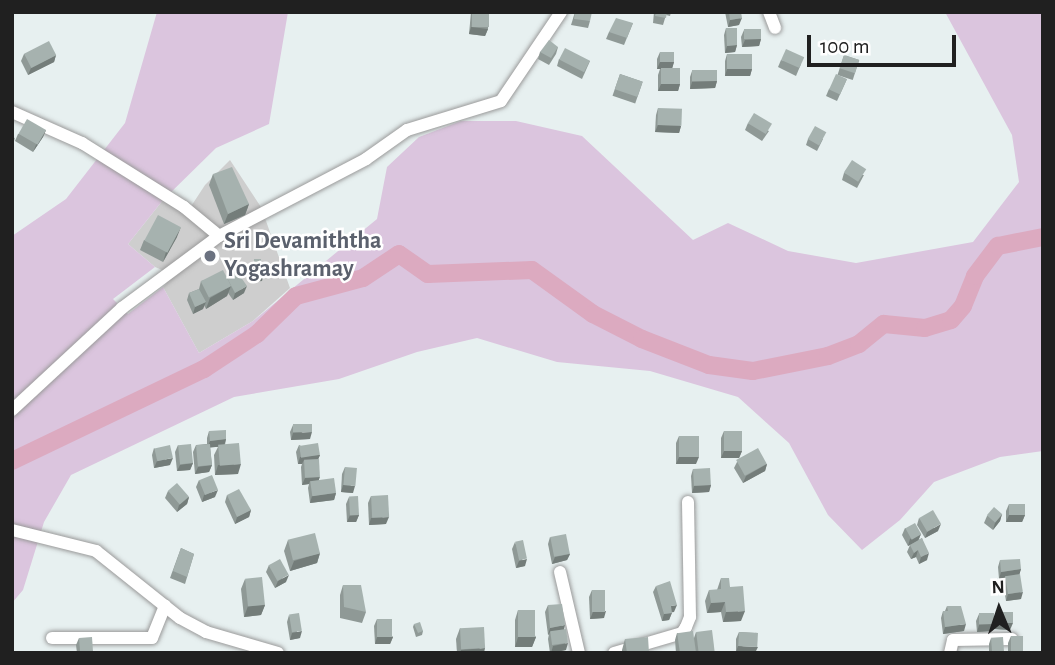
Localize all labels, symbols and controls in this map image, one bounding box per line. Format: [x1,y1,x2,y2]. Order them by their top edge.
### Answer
scale bar [810,21,959,65]
text: 100 m [820,36,870,57]
place label: Sri Devamiththa Yogashramay [224,228,382,284]
marker: Sri Devamiththa Yogashramay [202,248,218,264]
north arrow [964,574,1034,644]
text: N [991,578,1005,597]

